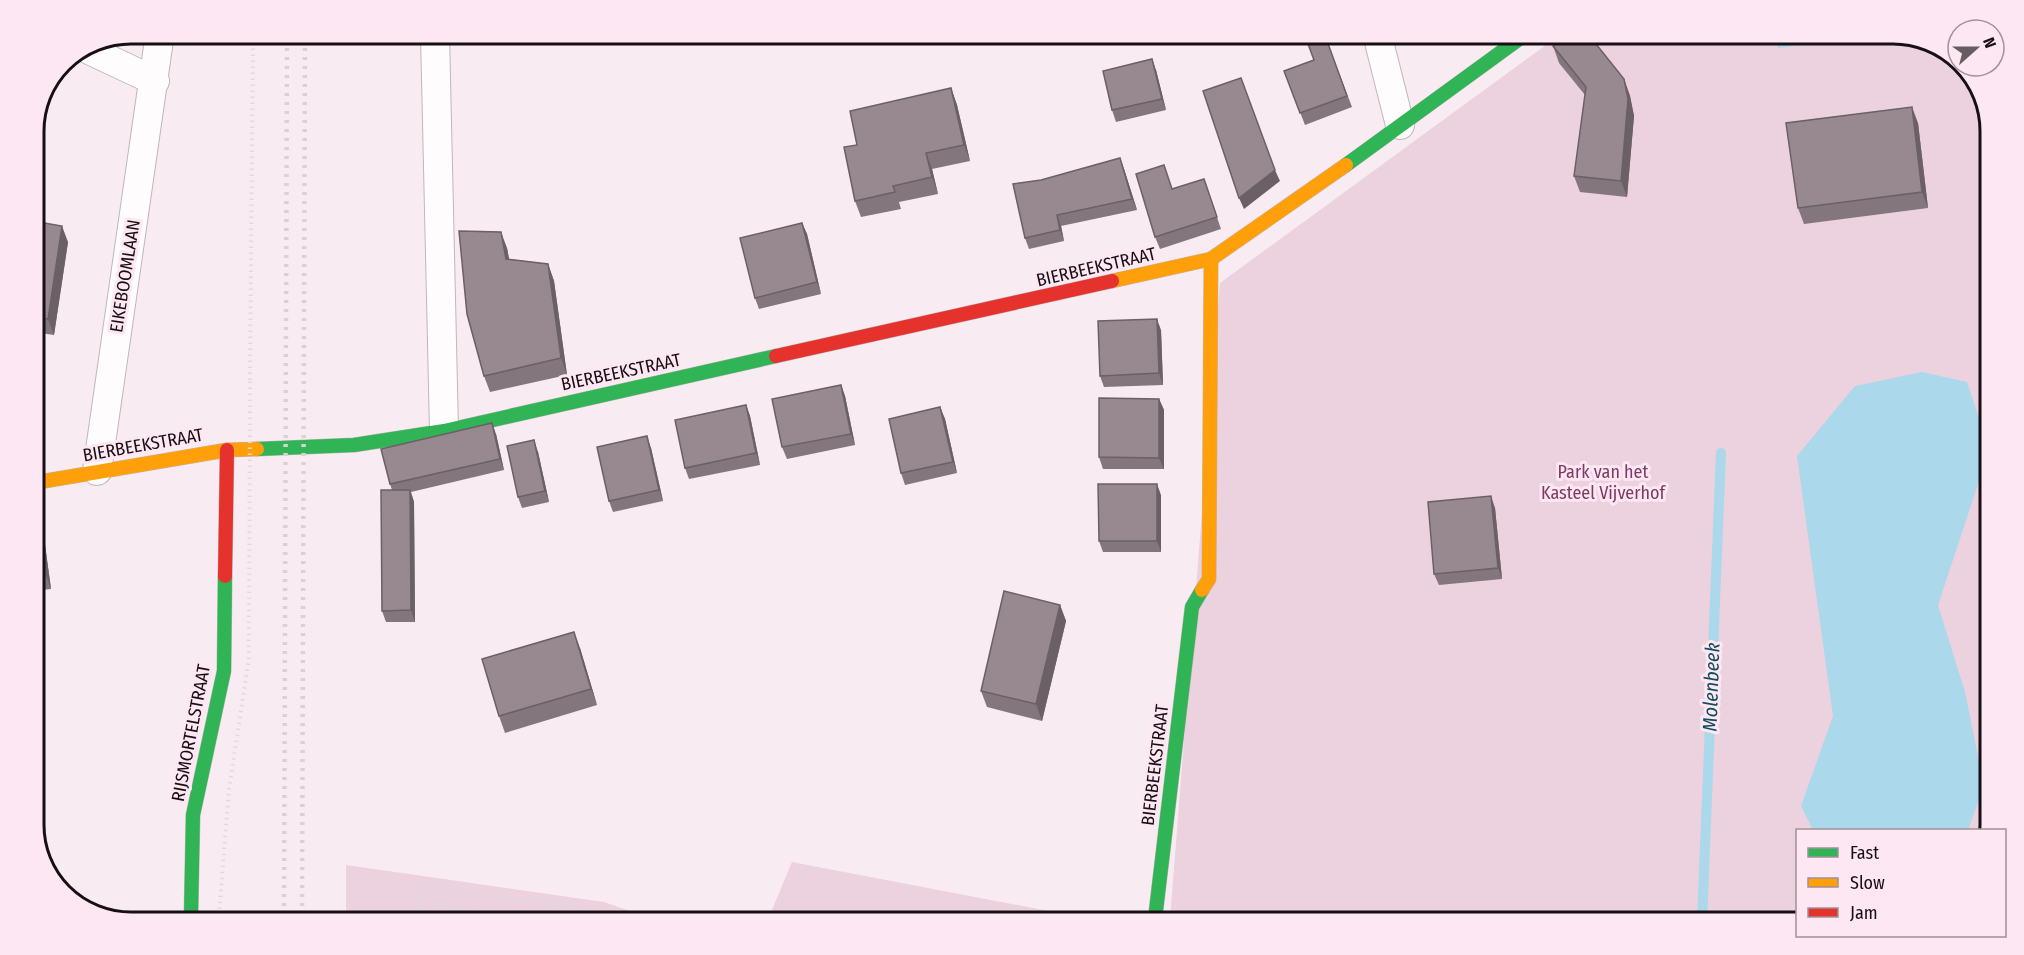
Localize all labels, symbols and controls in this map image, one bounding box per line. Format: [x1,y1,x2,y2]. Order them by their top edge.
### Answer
north arrow [1946,18,2006,78]
text: N [1979,35,2000,51]
street label: EIKEBOOMLAAN [105,218,145,334]
street label: BIERBEEKSTRAAT [1034,242,1159,291]
street label: BIERBEEKSTRAAT [559,348,684,395]
street label: BIERBEEKSTRAAT [81,423,206,466]
park label: Park van het Kasteel Vijverhof [1541,461,1666,504]
water label: Molenbeek [1697,642,1725,732]
street label: RIJSMORTELSTRAAT [167,662,215,803]
street label: BIERBEEKSTRAAT [1137,702,1173,827]
legend [1796,829,2006,937]
text: Fast [1850,842,1879,864]
text: Slow [1850,872,1885,894]
text: Jam [1850,902,1878,924]

